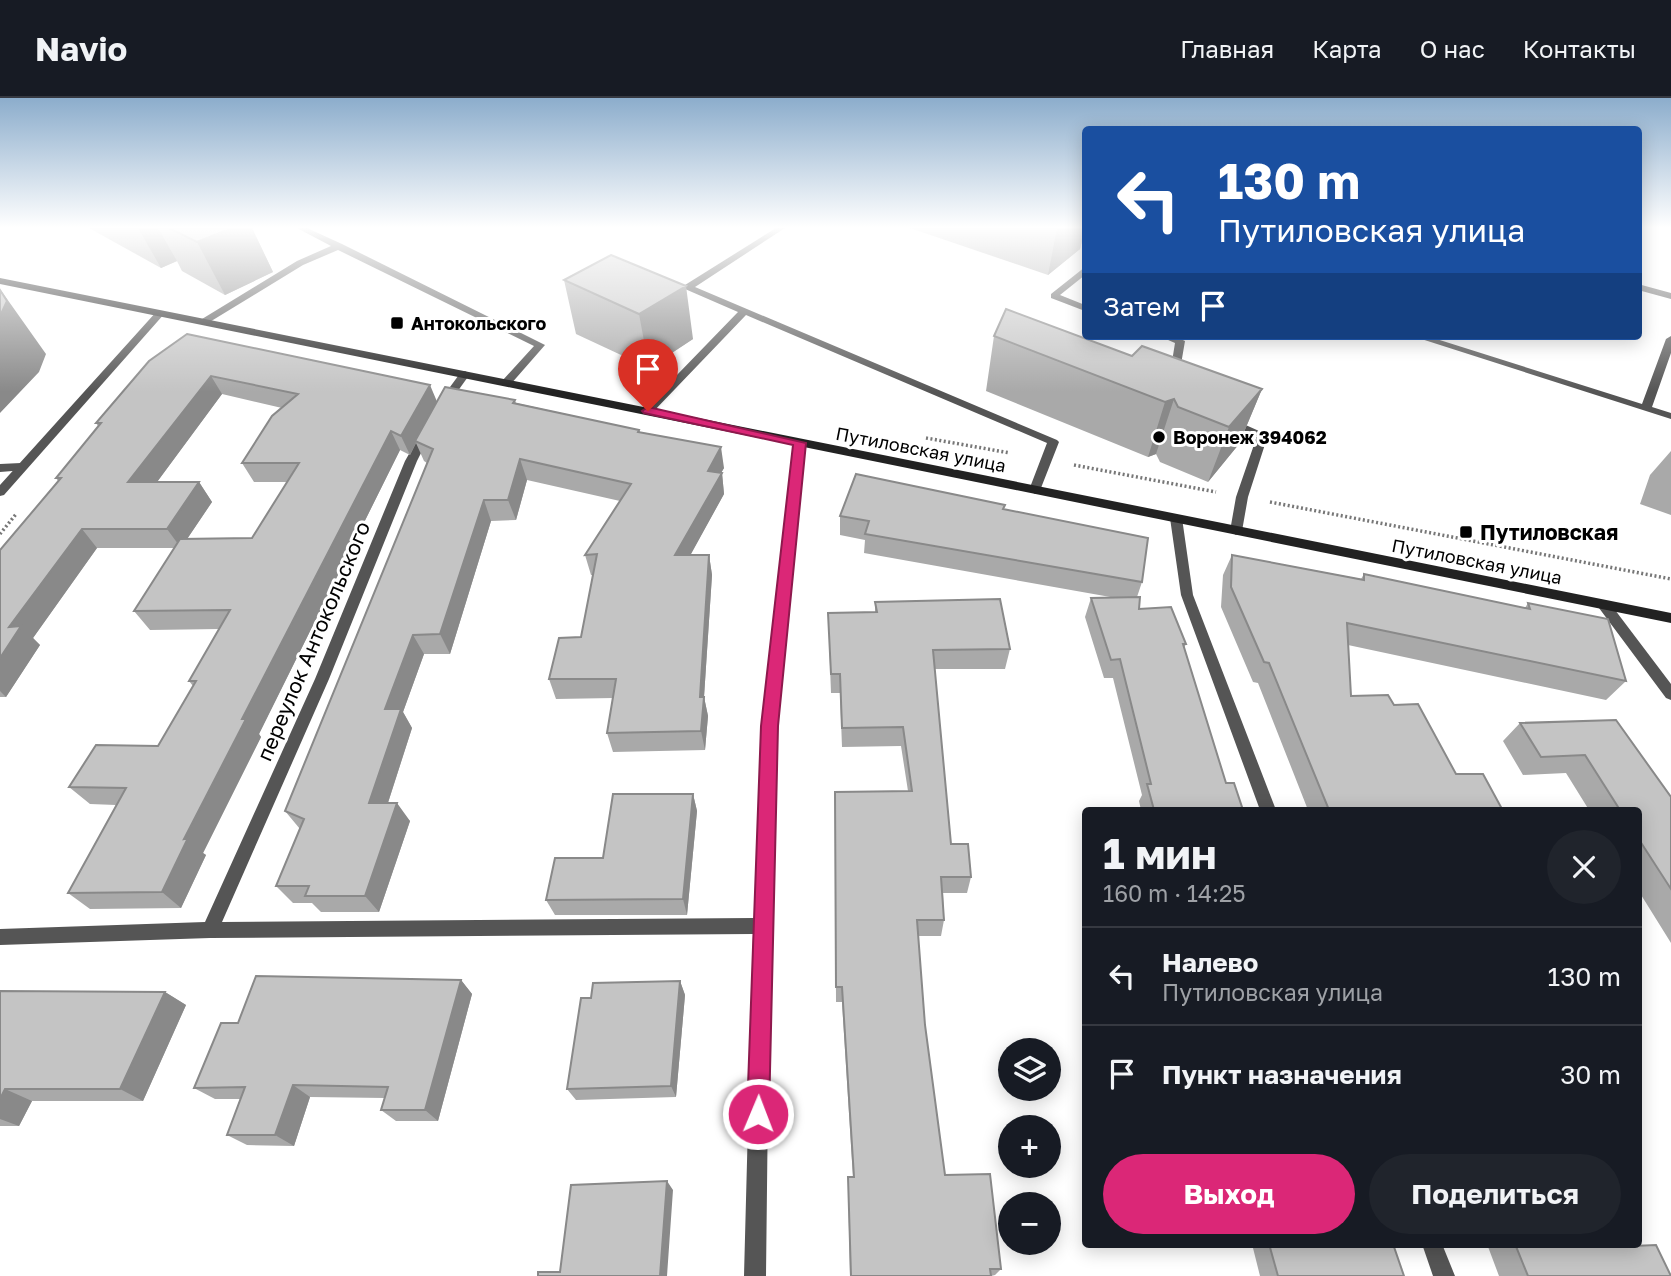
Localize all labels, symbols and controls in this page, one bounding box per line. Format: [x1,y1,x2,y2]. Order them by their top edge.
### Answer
text: Navio [35,29,127,68]
text: Главная [1180,34,1274,63]
text: Карта [1312,34,1382,63]
text: О нас [1420,34,1485,63]
text: Контакты [1523,34,1636,63]
text: 130 m [1218,151,1360,210]
icon: left [1103,154,1194,245]
text: Путиловская улица [1218,211,1525,249]
icon: arrive [1194,287,1232,325]
text: Затем [1103,291,1180,322]
place label: Антокольского [411,312,547,334]
marker: Антокольского [389,315,405,331]
pin [618,339,678,411]
icon: arrive [629,350,667,388]
street label: Путиловская улица [834,422,1008,476]
place label: Воронеж 394062 [1173,426,1327,448]
marker: Воронеж 394062 [1151,429,1167,445]
street label: переулок Антокольского [251,517,375,765]
place label: Путиловская [1480,519,1618,545]
marker: Путиловская [1458,524,1474,540]
street label: Путиловская улица [1390,534,1564,588]
text: 1 мин [1103,828,1217,878]
button: close [1547,830,1621,904]
text: 160 m · 14:25 [1103,879,1246,907]
text: Налево [1162,947,1258,978]
icon: left [1103,957,1141,995]
text: 130 m [1548,961,1621,992]
text: Путиловская улица [1162,978,1383,1006]
map controls [998,1038,1061,1255]
button: layers [998,1038,1061,1101]
icon: arrive [1103,1055,1141,1093]
text: Пункт назначения [1162,1059,1402,1090]
text: 30 m [1560,1059,1621,1090]
position arrow [721,1077,795,1151]
button: + [998,1115,1061,1178]
button: Выход [1103,1154,1355,1234]
button: Поделиться [1369,1154,1621,1234]
button: − [998,1192,1061,1255]

